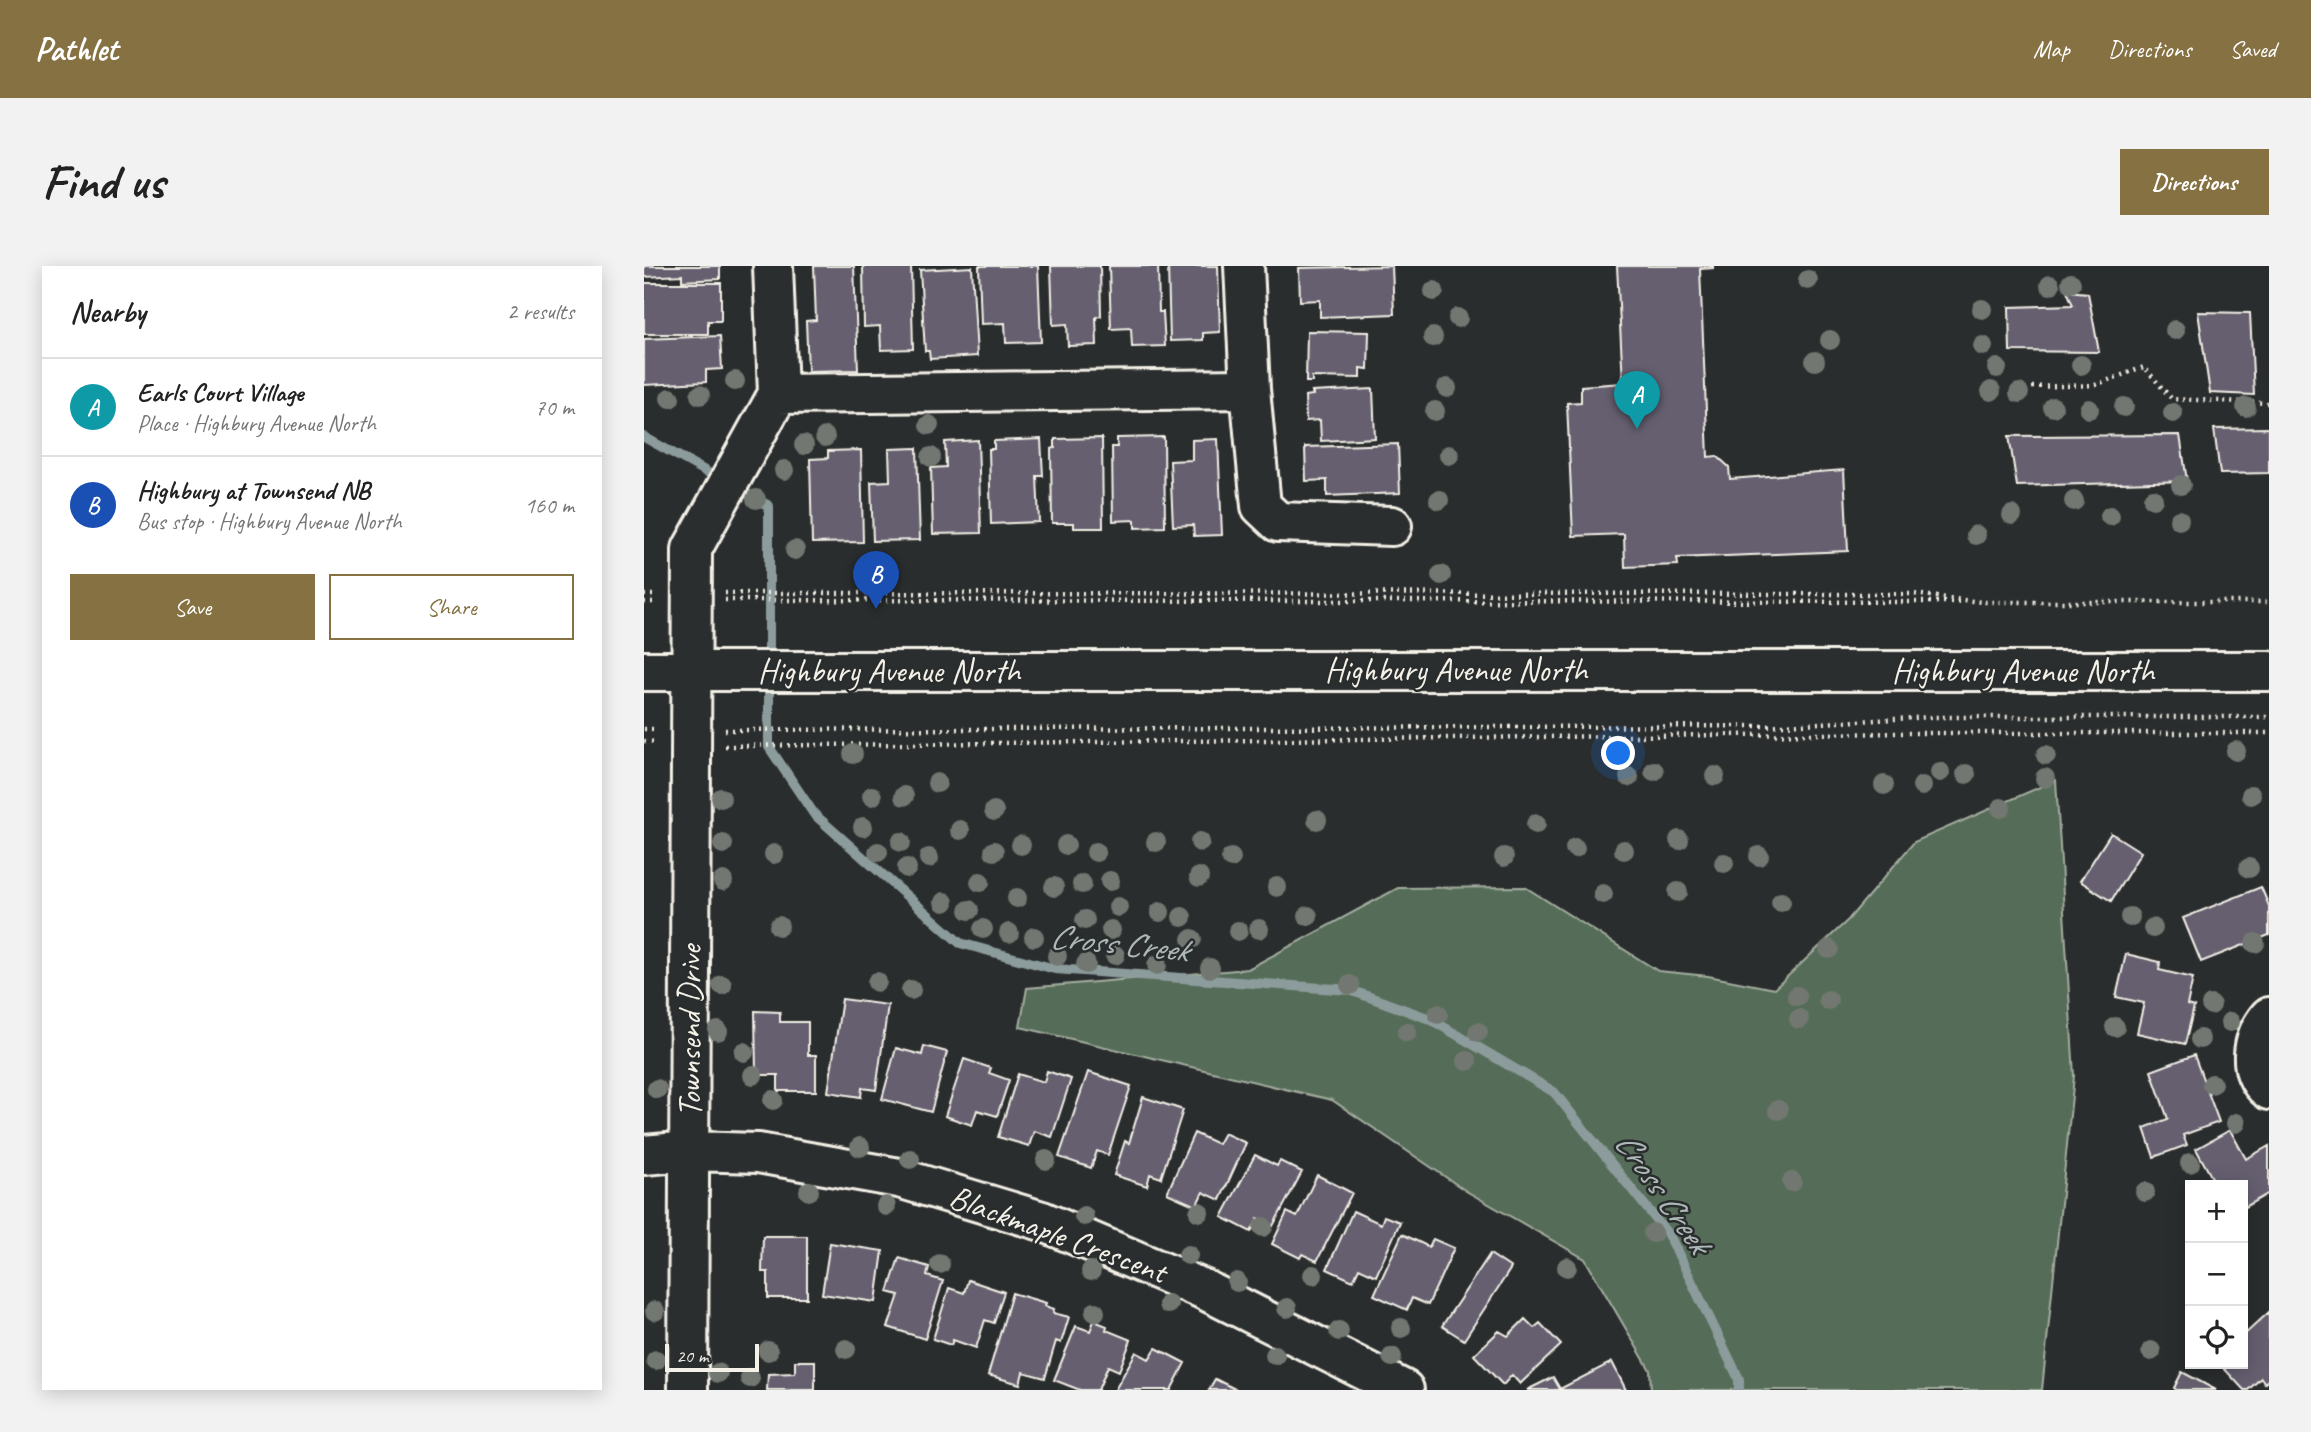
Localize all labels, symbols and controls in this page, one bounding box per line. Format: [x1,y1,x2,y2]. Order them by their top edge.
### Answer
text: Pathlet [35,28,118,70]
text: Map [2033,34,2070,64]
text: Directions [2108,34,2191,64]
text: Saved [2229,34,2276,64]
button: Directions [2120,149,2269,215]
text: Find us [42,151,164,213]
text: Nearby [70,293,146,331]
text: 2 results [507,297,574,326]
pin: A [1614,371,1660,429]
text: Earls Court Village [137,376,303,409]
text: A [87,393,99,422]
text: 70 m [535,393,574,422]
text: Place · Highbury Avenue North [137,409,376,438]
text: Highbury at Townsend NB [137,474,370,507]
text: B [87,491,99,520]
text: 160 m [525,491,574,520]
text: Bus stop · Highbury Avenue North [137,507,402,536]
pin: B [853,551,899,609]
button: Save [70,574,315,640]
button: Share [329,574,574,640]
street label: Highbury Avenue North [1325,649,1589,691]
street label: Highbury Avenue North [758,650,1022,692]
street label: Highbury Avenue North [1892,650,2156,692]
your location [1601,736,1635,770]
water label: Cross Creek [1048,913,1196,973]
street label: Townsend Drive [669,943,711,1117]
water label: Cross Creek [1605,1122,1724,1266]
street label: Blackmaple Crescent [944,1175,1175,1294]
map controls [2185,1180,2248,1369]
button: + [2185,1180,2248,1243]
button: − [2185,1243,2248,1306]
button: locate [2185,1306,2248,1369]
scale bar [665,1341,760,1373]
text: 20 m [676,1344,708,1368]

